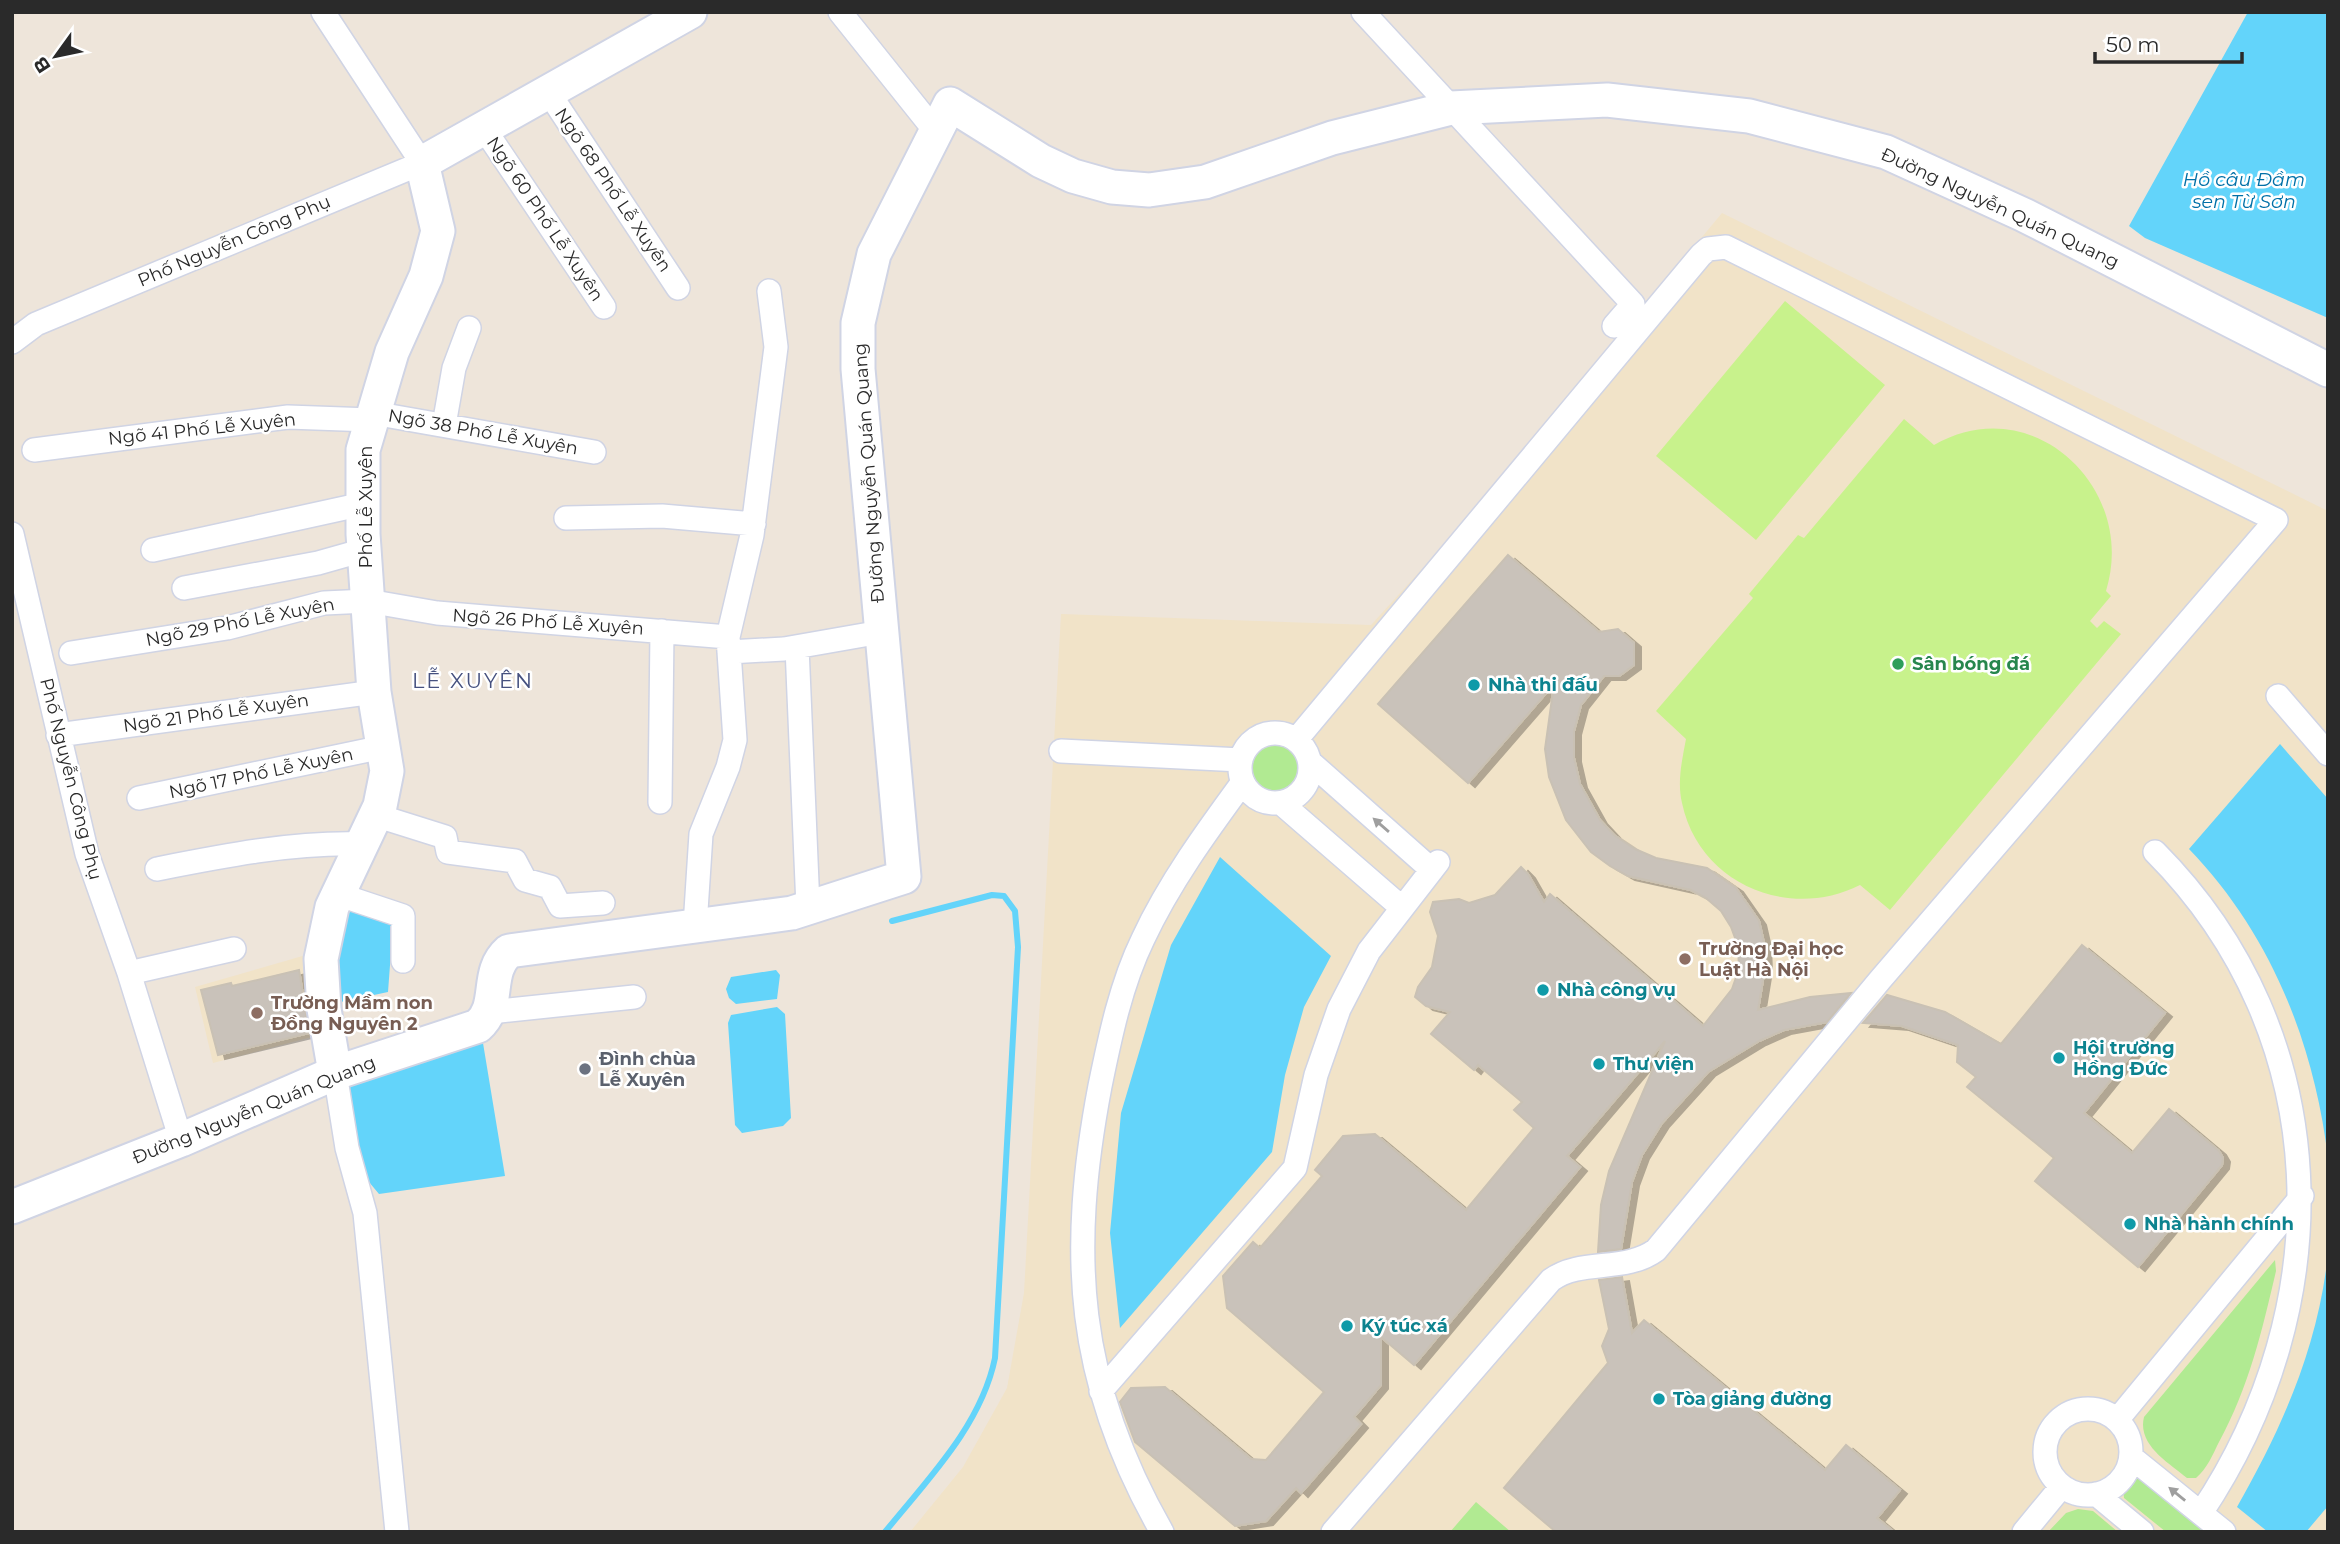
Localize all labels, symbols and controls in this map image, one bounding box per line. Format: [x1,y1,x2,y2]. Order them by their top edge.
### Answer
north arrow [21,21,91,91]
scale bar [2095,21,2242,65]
text: 50 m [2106,32,2160,57]
text: B [29,53,56,77]
street label: Ngõ 68 Phố Lễ Xuyên [550,104,676,276]
street label: Ngõ 60 Phố Lễ Xuyên [482,133,608,305]
street label: Đường Nguyễn Quán Quang [1877,143,2123,273]
water label: Hồ câu Đầm sen Từ Sơn [2183,168,2305,213]
street label: Phố Nguyễn Công Phụ [134,190,334,292]
street label: Đường Nguyễn Quán Quang [849,342,889,604]
street label: Ngõ 38 Phố Lễ Xuyên [386,404,580,460]
street label: Ngõ 41 Phố Lễ Xuyên [107,408,297,450]
street label: Phố Lễ Xuyên [355,445,377,569]
street label: Ngõ 29 Phố Lễ Xuyên [144,593,336,651]
street label: Ngõ 26 Phố Lễ Xuyên [452,604,644,640]
place label: Sân bóng đá [1912,653,2030,675]
marker: Sân bóng đá [1890,656,1906,672]
district label: LỄ XUYÊN [412,667,534,693]
place label: Nhà thi đấu [1488,674,1598,696]
street label: Phố Nguyễn Công Phụ [35,676,107,882]
marker: Nhà thi đấu [1466,677,1482,693]
street label: Ngõ 21 Phố Lễ Xuyên [122,689,310,737]
street label: Ngõ 17 Phố Lễ Xuyên [167,743,355,803]
one-way arrow [1372,818,1389,833]
place label: Trường Đại học Luật Hà Nội [1699,938,1844,981]
marker: Trường Đại học Luật Hà Nội [1677,951,1693,967]
place label: Nhà công vụ [1557,979,1676,1001]
marker: Nhà công vụ [1535,982,1551,998]
place label: Trường Mầm non Đồng Nguyên 2 [271,992,433,1035]
marker: Trường Mầm non Đồng Nguyên 2 [249,1005,265,1021]
place label: Hội trường Hồng Đức [2073,1037,2175,1080]
place label: Đình chùa Lễ Xuyên [599,1048,696,1091]
marker: Hội trường Hồng Đức [2051,1050,2067,1066]
street label: Đường Nguyễn Quán Quang [129,1051,379,1169]
place label: Thư viện [1613,1053,1694,1075]
marker: Thư viện [1591,1056,1607,1072]
marker: Đình chùa Lễ Xuyên [577,1061,593,1077]
place label: Nhà hành chính [2144,1213,2294,1235]
marker: Nhà hành chính [2122,1216,2138,1232]
place label: Ký túc xá [1361,1315,1448,1337]
marker: Ký túc xá [1339,1318,1355,1334]
place label: Tòa giảng đường [1673,1388,1832,1410]
marker: Tòa giảng đường [1651,1391,1667,1407]
one-way arrow [2169,1487,2187,1502]

